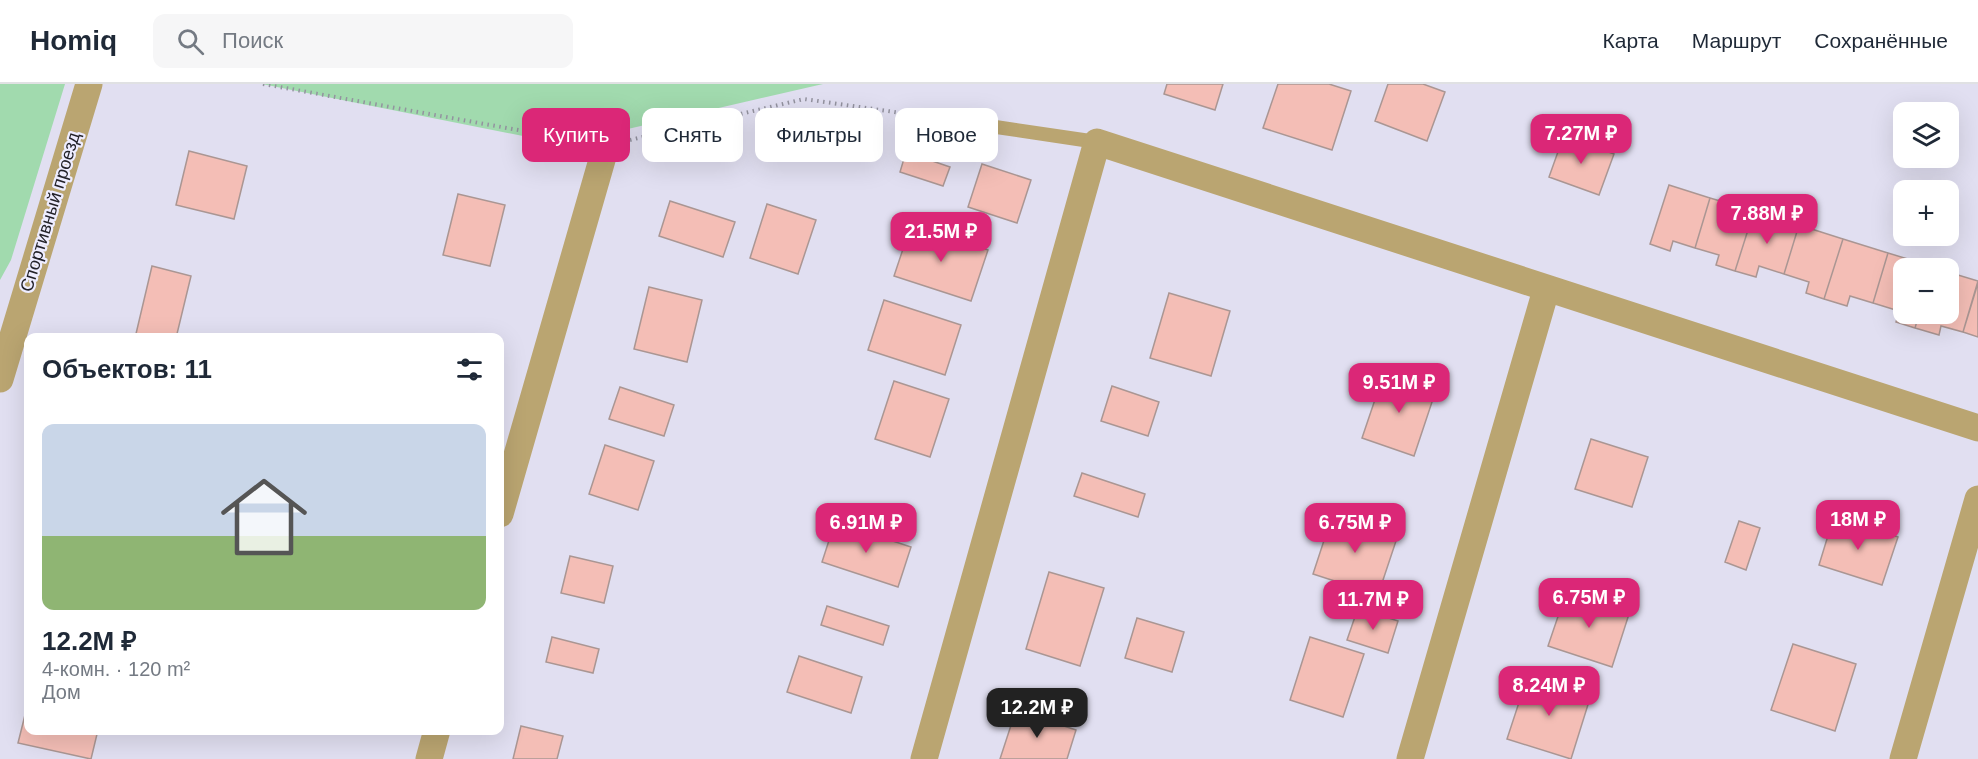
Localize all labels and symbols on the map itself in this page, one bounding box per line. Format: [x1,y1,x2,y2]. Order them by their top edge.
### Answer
pin: 7.27M ₽ [1526,114,1636,165]
street label: Спортивный проезд [16,129,84,294]
pin: 7.88M ₽ [1712,194,1822,245]
pin: 21.5M ₽ [886,212,996,263]
pin: 9.51M ₽ [1344,363,1454,414]
pin: 18M ₽ [1816,500,1900,551]
pin: 6.91M ₽ [811,503,921,554]
pin: 6.75M ₽ [1300,503,1410,554]
pin: 6.75M ₽ [1534,578,1644,629]
pin: 11.7M ₽ [1318,580,1428,631]
pin: 8.24M ₽ [1494,666,1604,717]
pin: 12.2M ₽ [982,688,1092,739]

